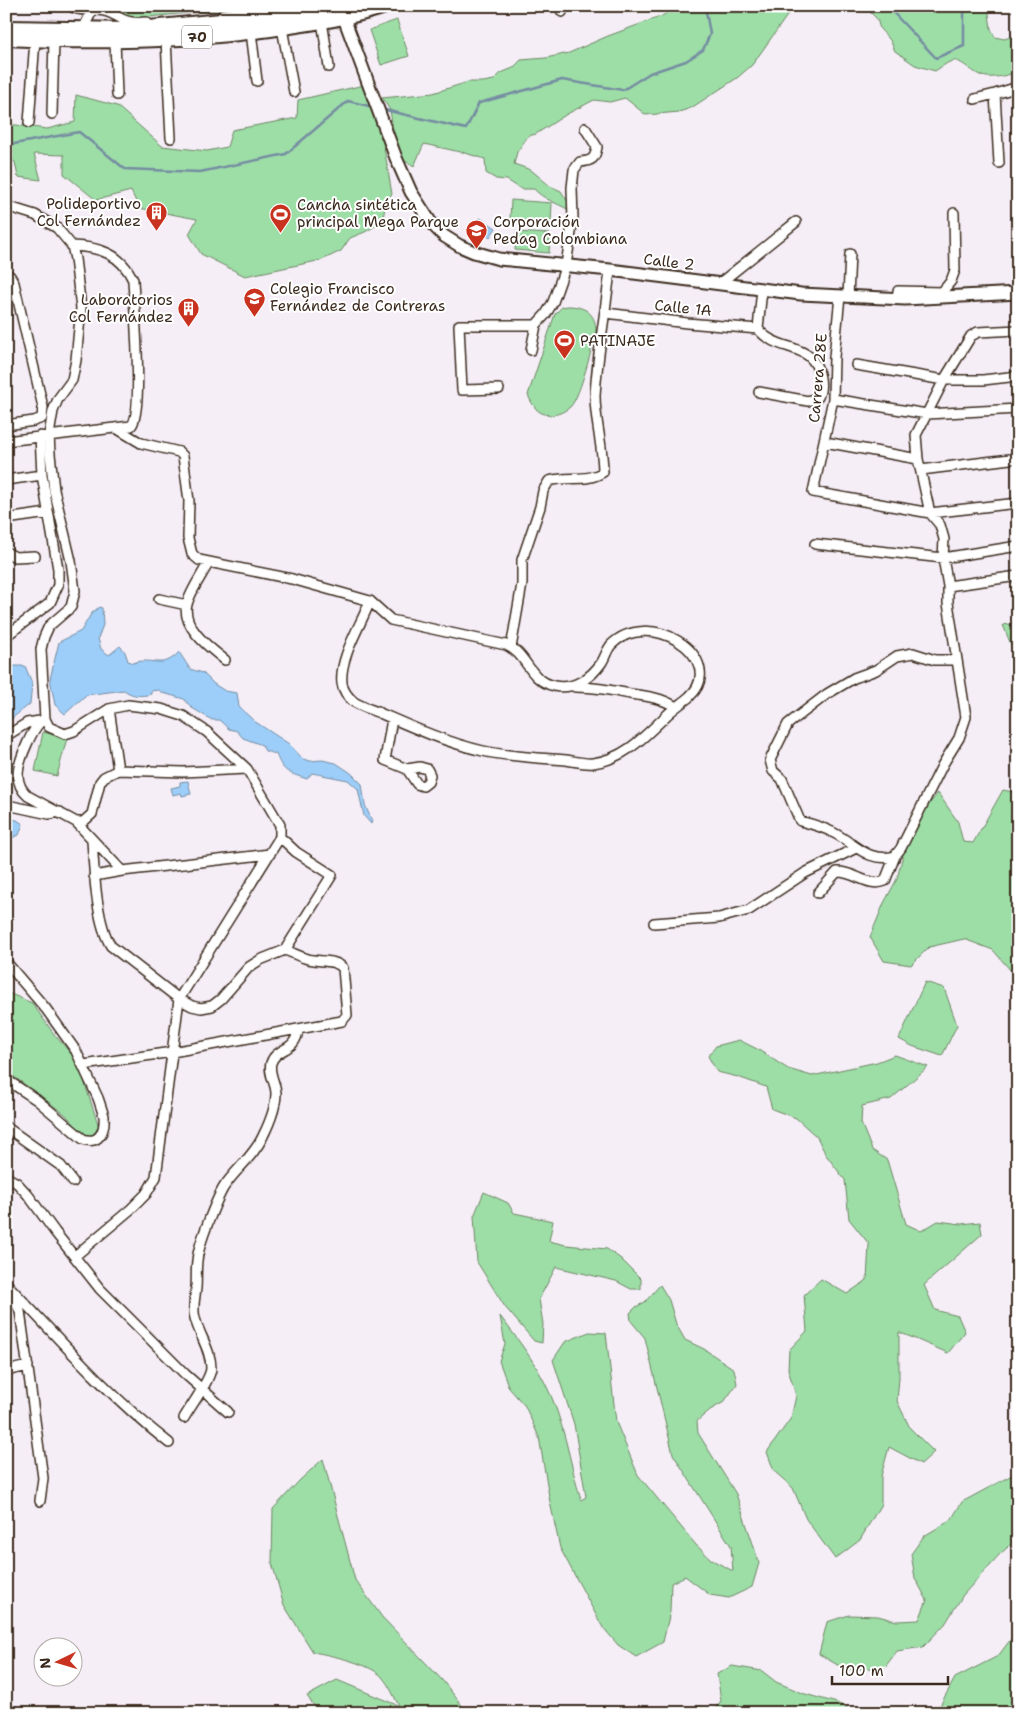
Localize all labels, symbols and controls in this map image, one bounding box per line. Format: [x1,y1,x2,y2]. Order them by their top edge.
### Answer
road number: 70 [182,26,212,48]
place label: Polideportivo Col Fernández [37,194,141,231]
place label: Cancha sintética principal Mega Parque [297,195,459,232]
building icon: Polideportivo Col Fernández [145,201,169,232]
sports icon: Cancha sintética principal Mega Parque [269,202,293,233]
place label: Corporación Pedag Colombiana [493,212,628,249]
school or university icon: Corporación Pedag Colombiana [465,219,489,250]
street label: Calle 2 [642,249,696,275]
place label: Colegio Francisco Fernández de Contreras [270,279,445,316]
school or university icon: Colegio Francisco Fernández de Contreras [242,286,266,317]
place label: Laboratorios Col Fernández [69,290,173,327]
street label: Calle 1A [653,295,713,321]
building icon: Laboratorios Col Fernández [177,297,201,328]
sports icon: PATINAJE [552,329,576,360]
place label: PATINAJE [580,331,655,351]
street label: Carrera 28E [804,332,832,424]
north arrow [32,1636,82,1686]
scale bar [832,1654,948,1686]
text: N [36,1657,54,1669]
text: 100 m [839,1661,884,1681]

